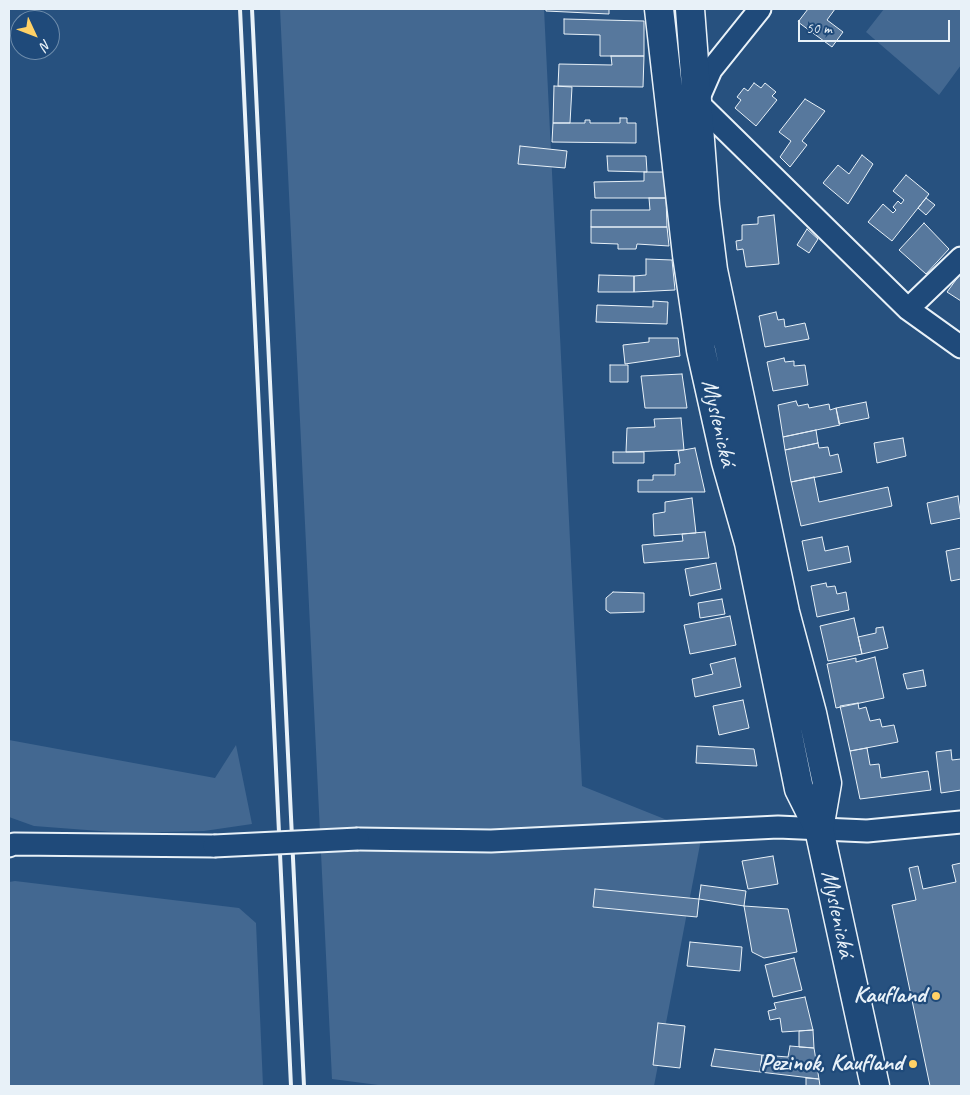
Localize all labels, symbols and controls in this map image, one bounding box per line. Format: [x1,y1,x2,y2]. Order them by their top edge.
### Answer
north arrow [10,10,60,60]
scale bar [800,10,952,42]
text: 50 m [806,19,832,38]
text: N [36,36,55,54]
street label: Myslenická [694,377,742,469]
street label: Myslenická [814,868,860,960]
place label: Kaufland [853,982,926,1010]
marker: Kaufland [930,990,942,1002]
place label: Pezinok, Kaufland [760,1050,903,1078]
marker: Pezinok, Kaufland [907,1058,919,1070]

